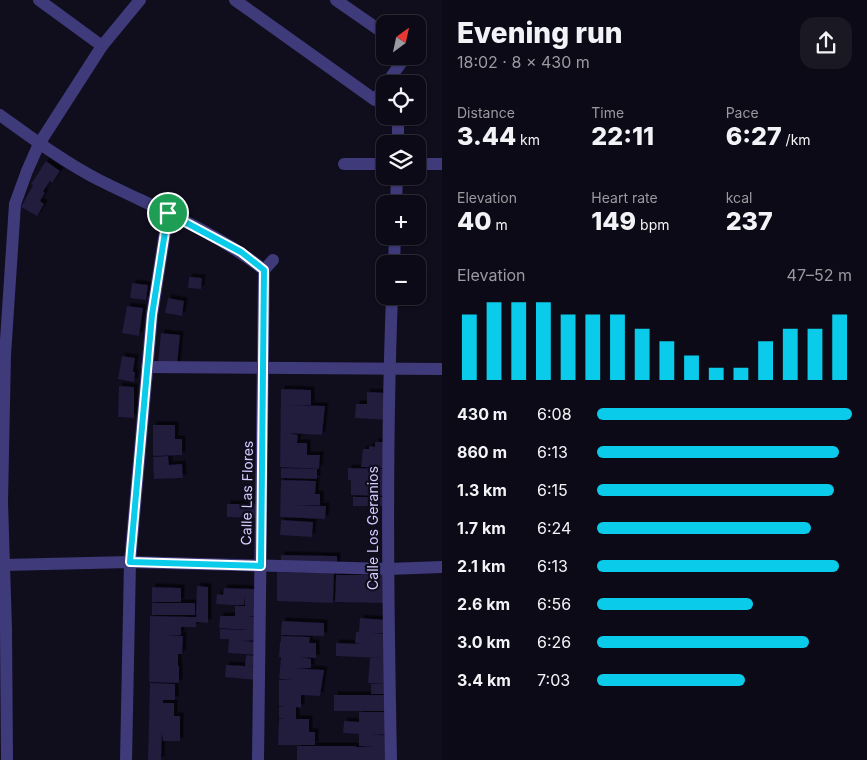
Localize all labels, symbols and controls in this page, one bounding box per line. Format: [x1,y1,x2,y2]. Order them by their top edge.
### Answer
north arrow [376,15,426,65]
map controls [376,15,426,305]
text: Evening run [457,16,623,50]
button: share [800,17,852,69]
text: 18:02 · 8 × 430 m [457,52,590,72]
button: locate [376,75,426,125]
text: Distance [457,104,515,121]
text: Time [591,104,624,121]
text: Pace [726,104,759,121]
text: 3.44 [457,121,516,151]
text: 22:11 [591,121,654,151]
text: 6:27 [726,121,782,151]
text: km [516,131,540,148]
text: /km [782,131,811,148]
button: layers [376,135,426,185]
text: Elevation [457,189,517,206]
text: Heart rate [591,189,658,206]
text: kcal [726,189,752,206]
pin [147,192,189,234]
button: + [376,195,426,245]
icon: arrive [154,199,182,227]
text: 40 [457,206,492,236]
text: 149 [591,206,636,236]
text: 237 [726,206,773,236]
text: m [492,216,508,233]
text: bpm [636,216,669,233]
button: − [376,255,426,305]
text: Elevation [457,265,526,285]
text: 47–52 m [787,265,852,285]
text: 430 m [457,404,507,424]
text: 6:08 [537,404,572,424]
street label: Calle Las Flores [237,440,256,545]
text: 860 m [457,442,507,462]
text: 6:13 [537,442,568,462]
street label: Calle Los Geranios [364,466,381,590]
text: 1.3 km [457,480,507,500]
text: 6:15 [537,480,568,500]
text: 1.7 km [457,518,506,538]
text: 6:24 [537,518,571,538]
text: 2.1 km [457,556,506,576]
text: 6:13 [537,556,568,576]
text: 2.6 km [457,594,510,614]
text: 6:56 [537,594,571,614]
text: 3.0 km [457,632,510,652]
text: 6:26 [537,632,571,652]
text: 3.4 km [457,670,511,690]
text: 7:03 [537,670,570,690]

